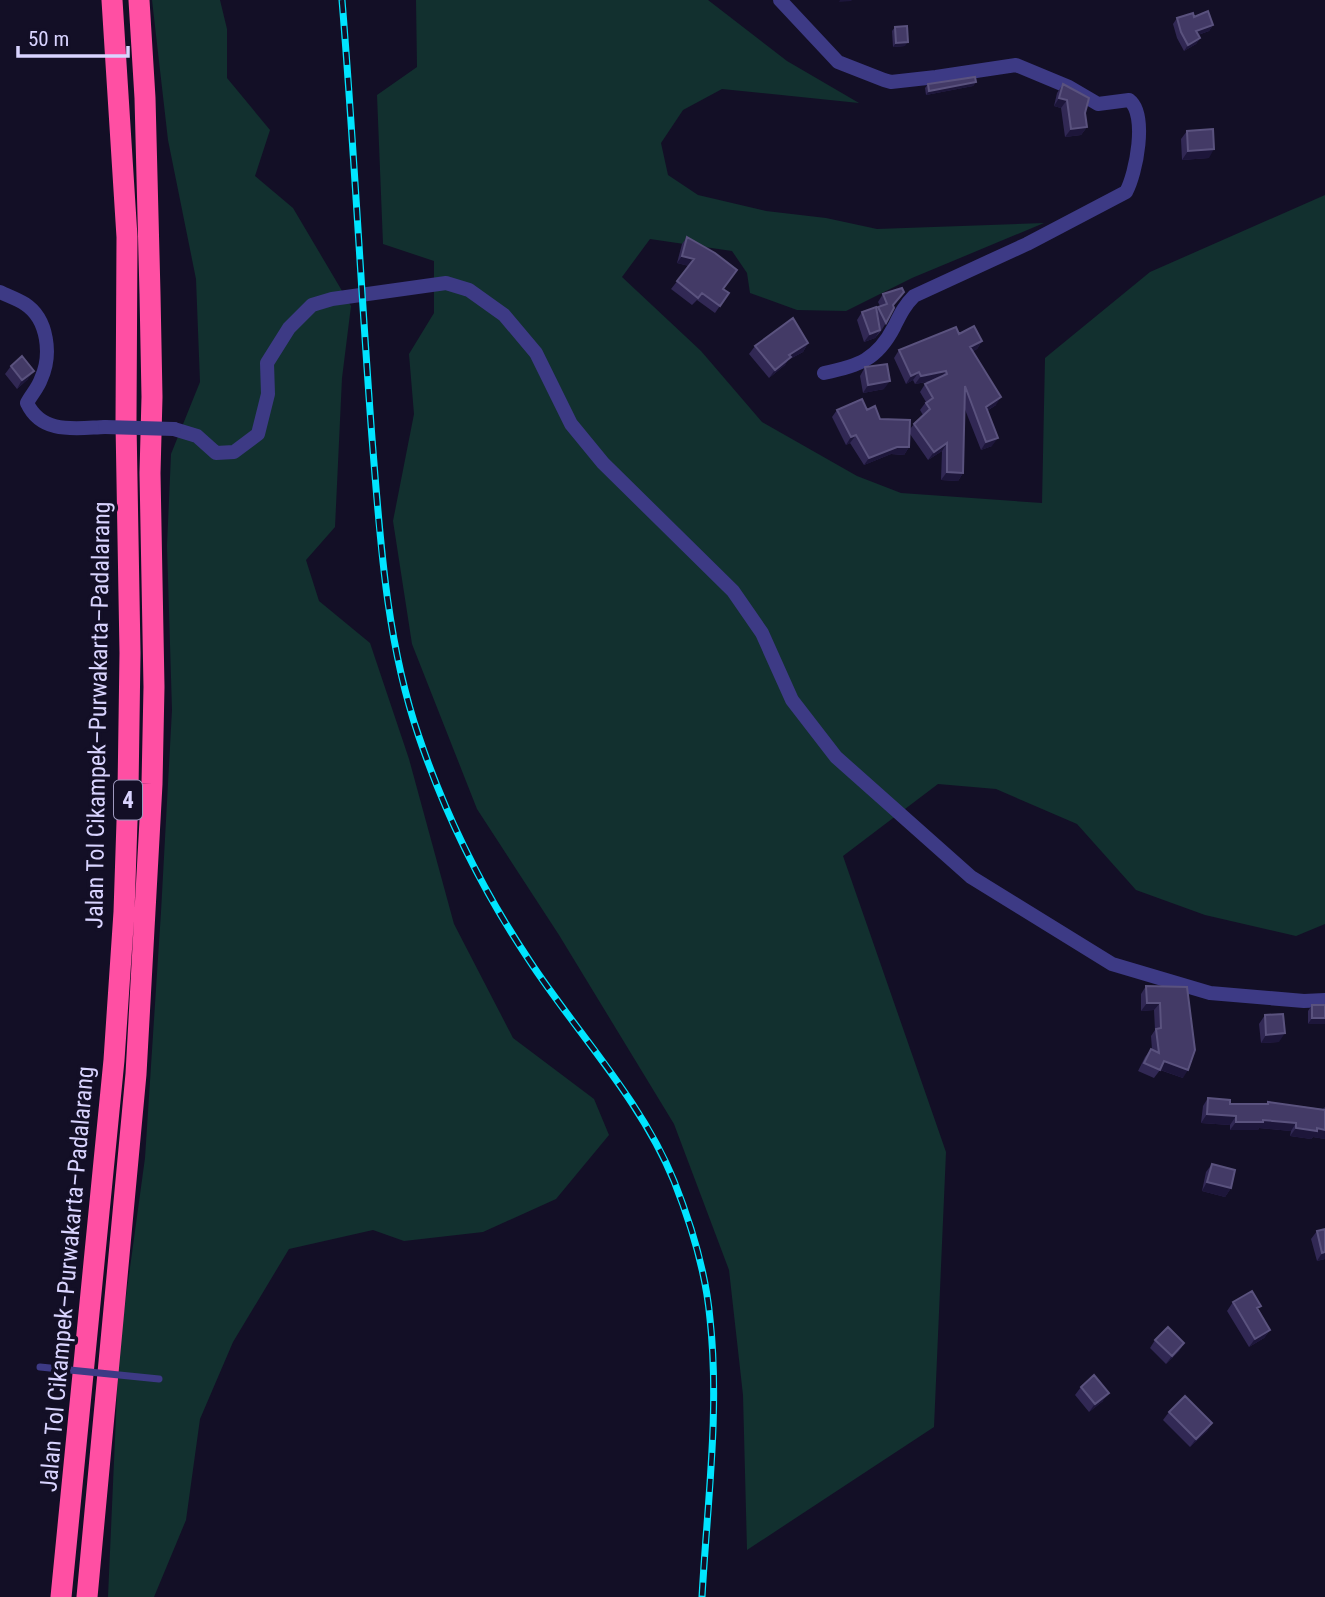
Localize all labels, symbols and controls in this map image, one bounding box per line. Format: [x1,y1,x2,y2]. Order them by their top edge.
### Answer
scale bar [18,14,128,58]
text: 50 m [28,27,69,51]
street label: Jalan Tol Cikampek–Purwakarta–Padalarang [80,501,116,929]
road number: 4 [114,780,142,820]
street label: Jalan Tol Cikampek–Purwakarta–Padalarang [34,1065,100,1493]

